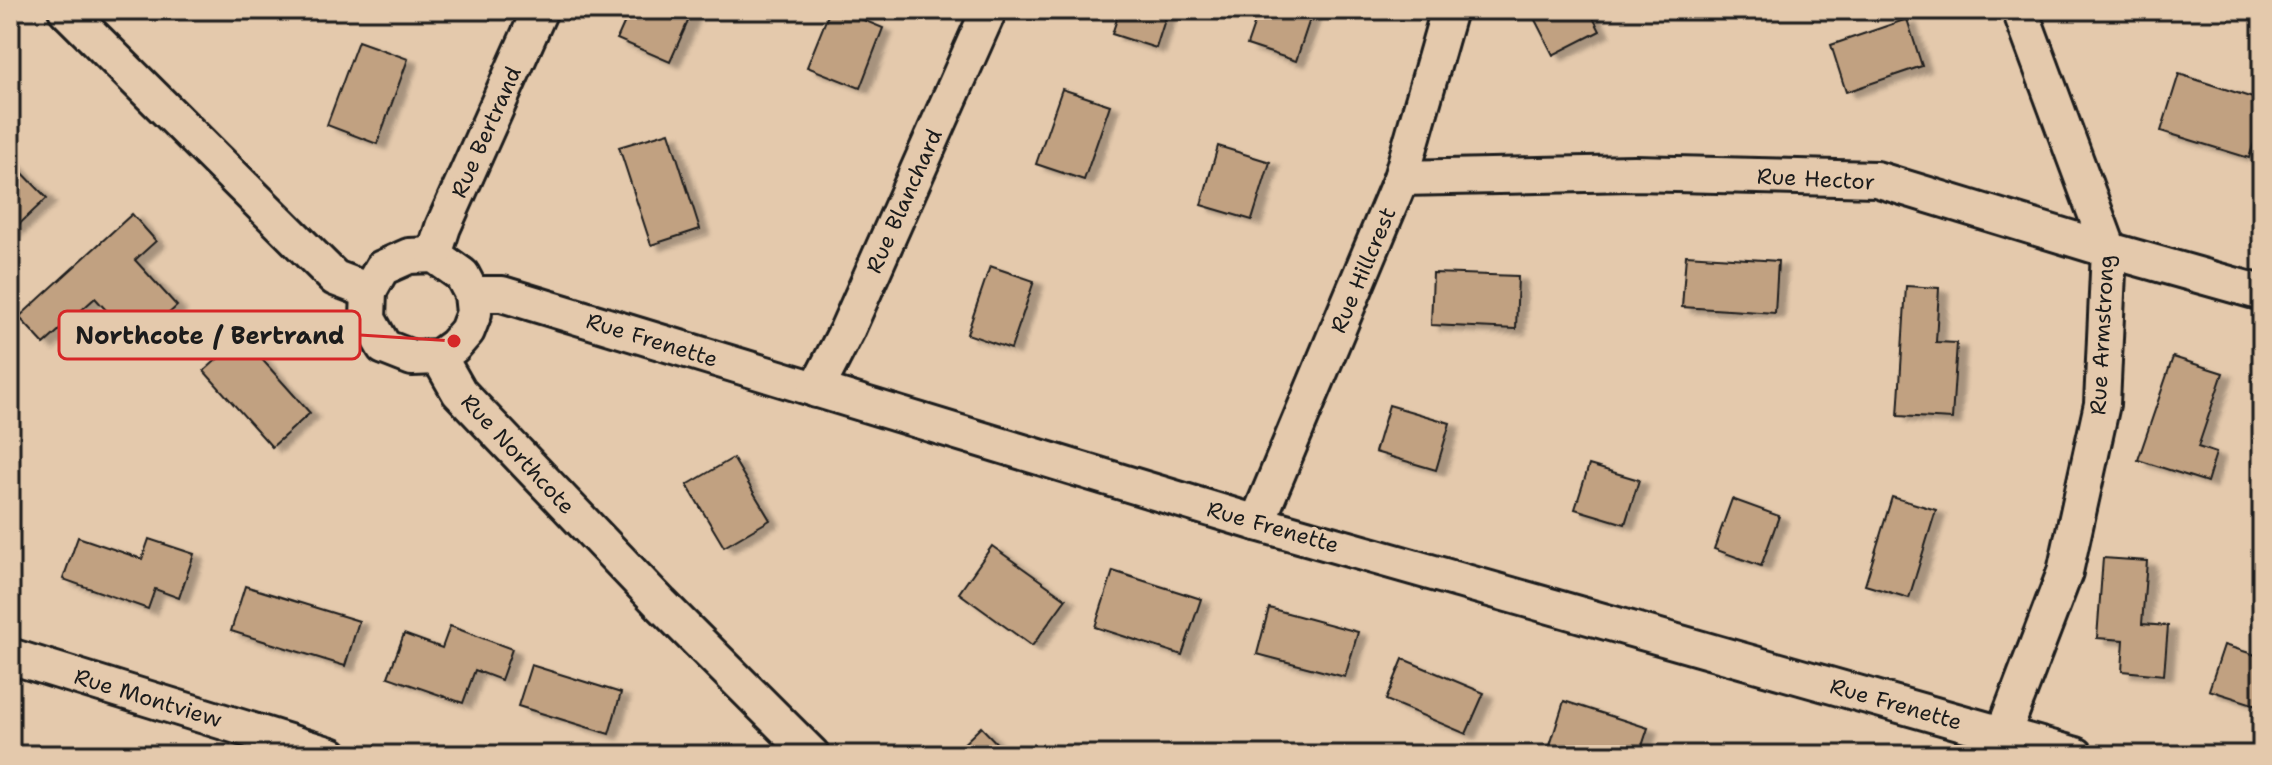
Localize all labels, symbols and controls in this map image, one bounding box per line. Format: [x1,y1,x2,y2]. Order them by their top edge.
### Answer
street label: Rue Bertrand [444,62,528,202]
street label: Rue Blanchard [859,124,949,278]
street label: Rue Hector [1756,161,1876,197]
street label: Rue Hillcrest [1323,203,1403,337]
street label: Rue Armstrong [2083,254,2121,416]
street label: Rue Frenette [583,306,721,374]
callout: Northcote / Bertrand [59,311,360,359]
text: Northcote / Bertrand [75,320,345,352]
street label: Rue Northcote [455,388,581,520]
street label: Rue Frenette [1204,494,1342,560]
street label: Rue Montview [71,662,225,734]
street label: Rue Frenette [1827,671,1965,737]

